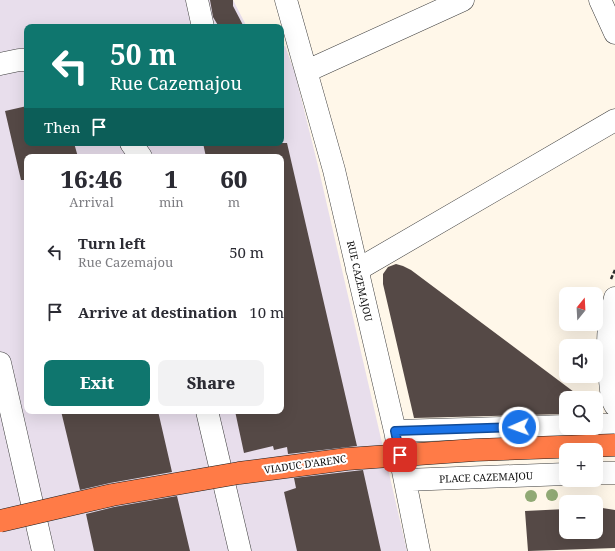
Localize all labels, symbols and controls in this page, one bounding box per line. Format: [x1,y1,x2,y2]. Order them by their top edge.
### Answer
text: 50 m [110,35,177,73]
icon: left [44,40,96,92]
text: Rue Cazemajou [110,71,242,95]
icon: arrive [88,116,110,138]
text: Then [44,117,80,137]
text: 16:46 [61,162,122,195]
text: 1 [165,162,178,195]
text: 60 [220,162,247,195]
text: Arrival [69,193,114,211]
text: min [159,193,184,211]
text: m [228,193,240,211]
text: Turn left [78,233,146,253]
street label: RUE CAZEMAJOU [344,239,376,324]
icon: left [44,241,66,263]
text: 50 m [229,242,264,262]
text: Rue Cazemajou [78,253,173,271]
north arrow [559,287,603,331]
map controls [559,287,603,539]
icon: arrive [44,301,66,323]
text: Arrive at destination [78,302,237,322]
text: 10 m [249,302,284,322]
button: sound [559,339,603,383]
button: Exit [44,360,150,406]
button: Share [158,360,264,406]
button: search [559,391,603,435]
position arrow [498,406,540,448]
pin [383,438,417,472]
button: + [559,443,603,487]
icon: arrive [389,444,411,466]
street label: VIADUC D'ARENC [263,451,347,477]
street label: PLACE CAZEMAJOU [439,468,534,486]
button: − [559,495,603,539]

